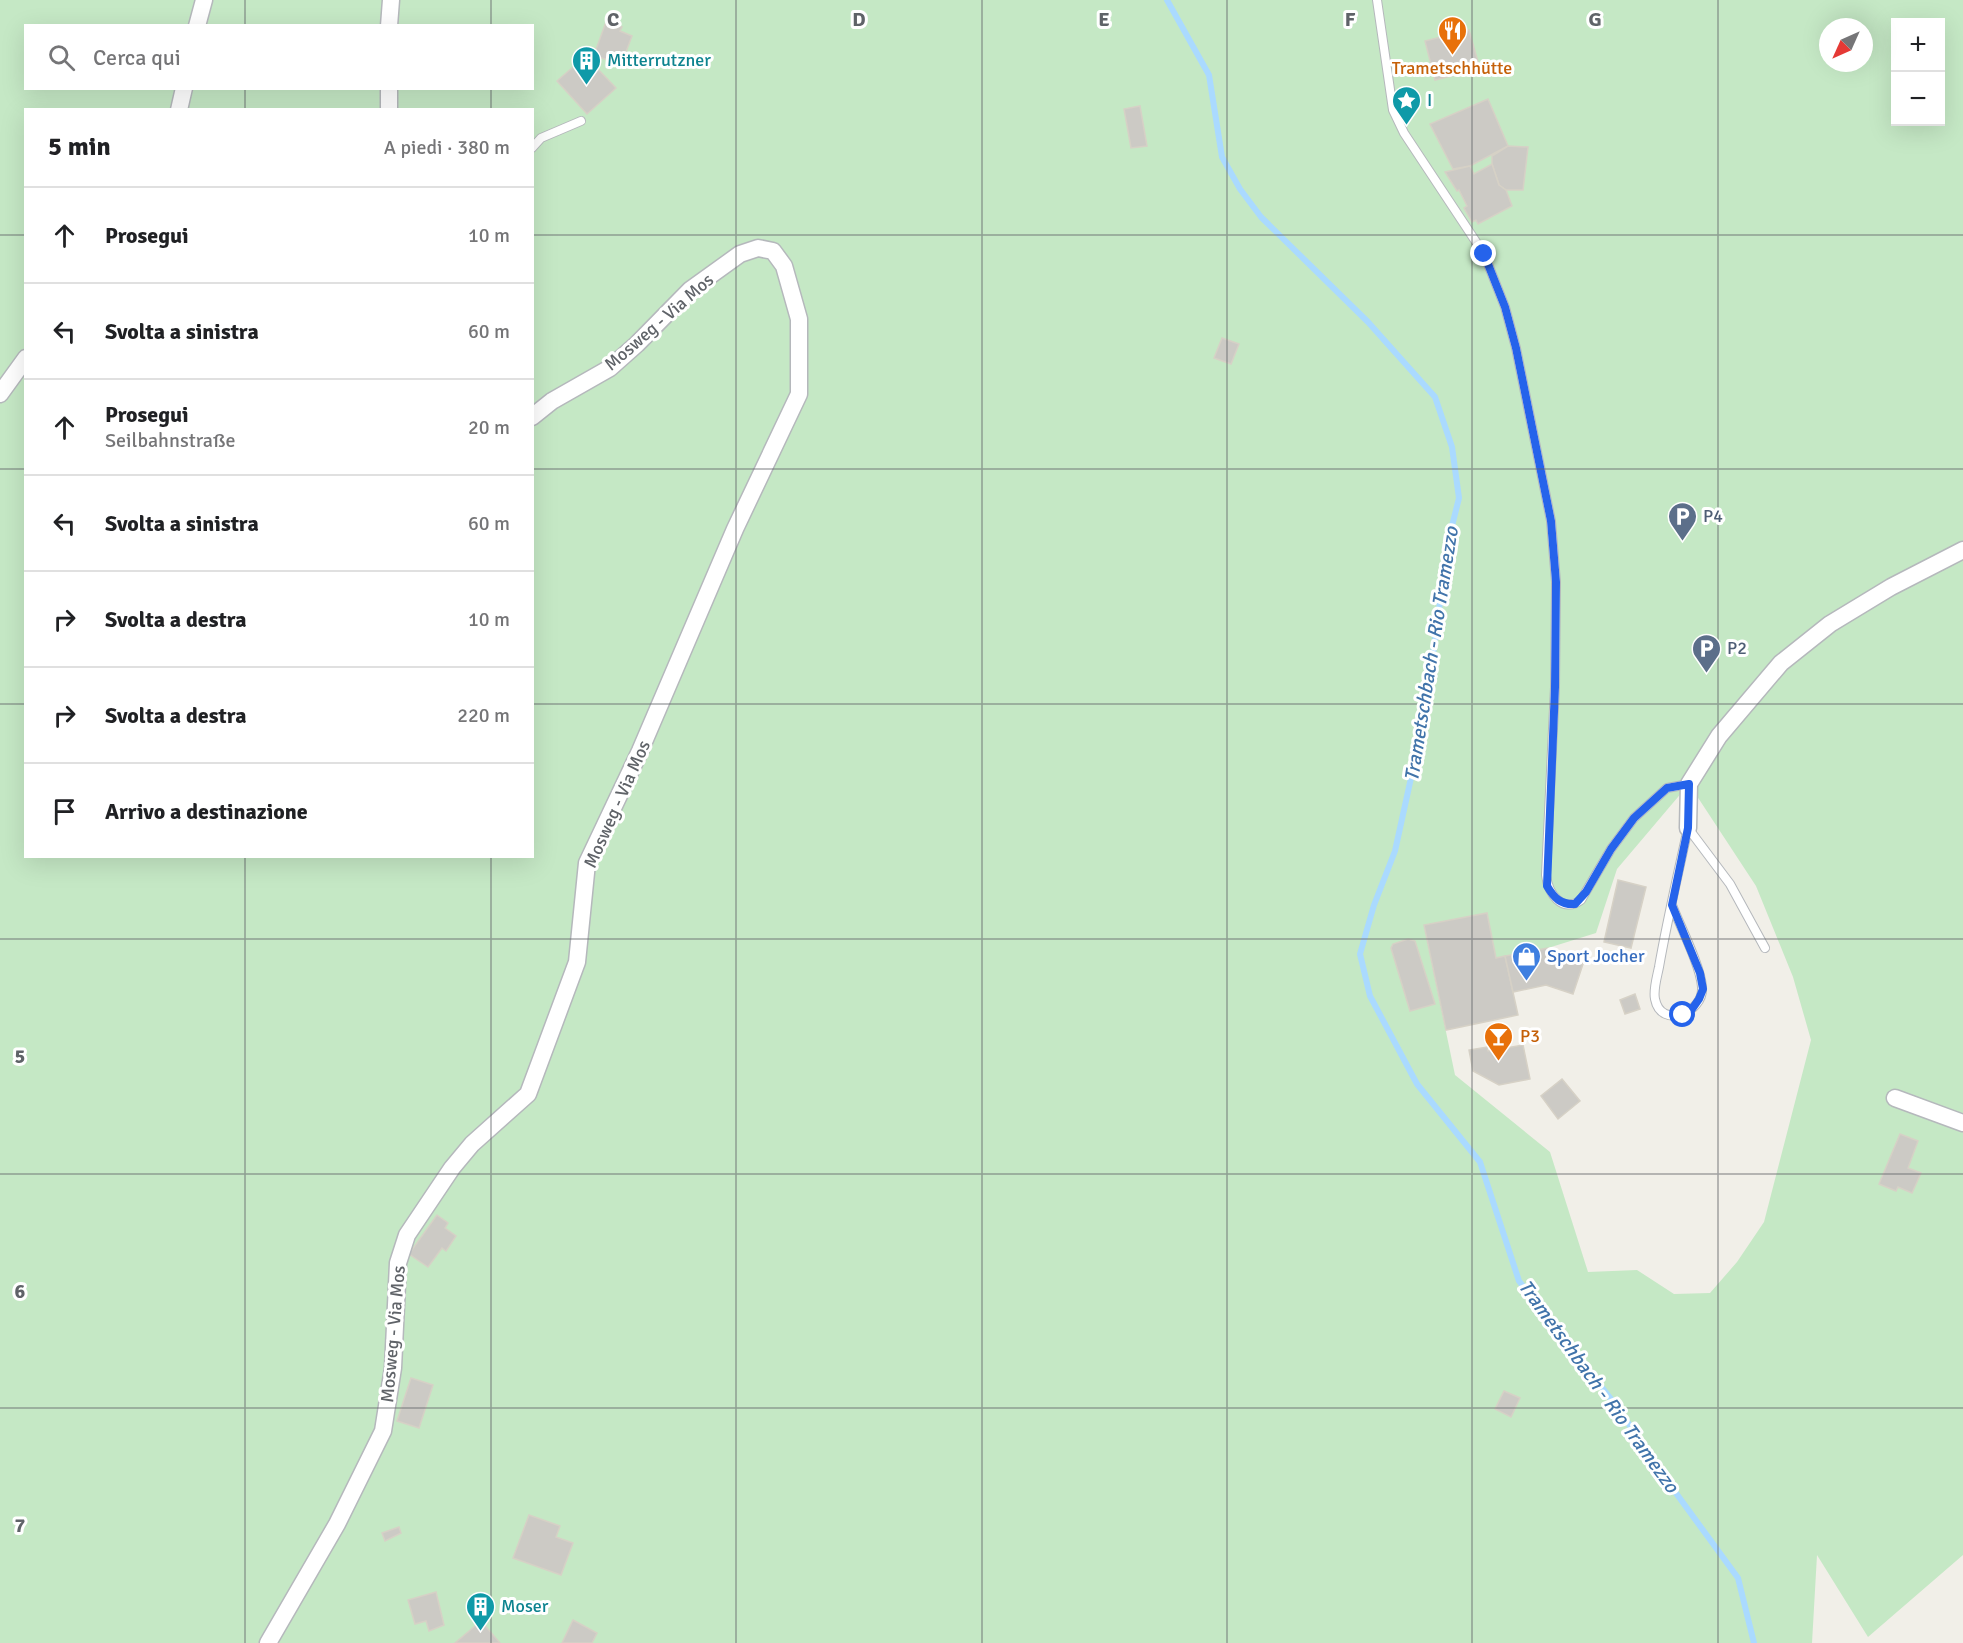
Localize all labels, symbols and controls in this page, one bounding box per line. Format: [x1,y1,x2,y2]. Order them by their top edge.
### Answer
text: C [607,7,619,32]
text: D [852,7,866,32]
text: E [1098,7,1110,32]
text: F [1345,7,1356,32]
text: G [1588,7,1602,32]
restaurant icon: Trametschhütte [1436,15,1468,57]
north arrow [1819,18,1873,72]
map controls [1891,18,1945,126]
button: + [1891,18,1945,72]
search box [24,24,534,90]
icon: search [45,41,78,74]
text: Cerca qui [93,44,181,71]
building icon: Mitterrutzner [570,44,602,86]
place label: Mitterrutzner [607,49,711,71]
place label: Trametschhütte [1392,57,1512,79]
button: − [1891,72,1945,126]
place icon: I [1390,84,1422,126]
place label: I [1427,89,1432,111]
text: 5 min [48,131,111,163]
text: A piedi · 380 m [384,135,510,160]
icon: ahead [48,219,81,252]
text: Prosegui [105,222,189,249]
text: 10 m [468,223,510,248]
route end [1470,240,1496,266]
street label: Mosweg - Via Mos [600,269,718,375]
icon: left [48,315,81,348]
text: Svolta a sinistra [105,318,259,345]
text: 60 m [468,319,510,344]
text: Prosegui [105,401,189,428]
icon: ahead [48,411,81,444]
text: 20 m [468,415,510,440]
text: Seilbahnstraße [105,428,236,453]
parking icon: P4 [1666,500,1698,542]
place label: P4 [1703,505,1723,527]
icon: left [48,507,81,540]
text: Svolta a sinistra [105,510,259,537]
text: 60 m [468,511,510,536]
water label: Trametschbach - Rio Tramezzo [1399,523,1464,783]
icon: right [48,603,81,636]
text: Svolta a destra [105,606,246,633]
text: 10 m [468,607,510,632]
parking icon: P2 [1690,632,1722,674]
place label: P2 [1727,637,1747,659]
icon: right [48,699,81,732]
text: Svolta a destra [105,702,246,729]
text: 220 m [457,703,510,728]
street label: Mosweg - Via Mos [579,737,655,871]
icon: arrive [48,795,81,828]
text: Arrivo a destinazione [105,798,308,825]
shop icon: Sport Jocher [1510,940,1542,982]
place label: Sport Jocher [1547,945,1645,967]
route start [1669,1001,1695,1027]
bar icon: P3 [1483,1020,1515,1062]
place label: P3 [1520,1025,1540,1047]
text: 5 [15,1044,25,1069]
street label: Mosweg - Via Mos [376,1265,410,1403]
water label: Trametschbach - Rio Tramezzo [1513,1275,1685,1499]
text: 6 [15,1279,26,1304]
text: 7 [15,1513,26,1538]
building icon: Moser [464,1590,496,1632]
place label: Moser [501,1595,549,1617]

